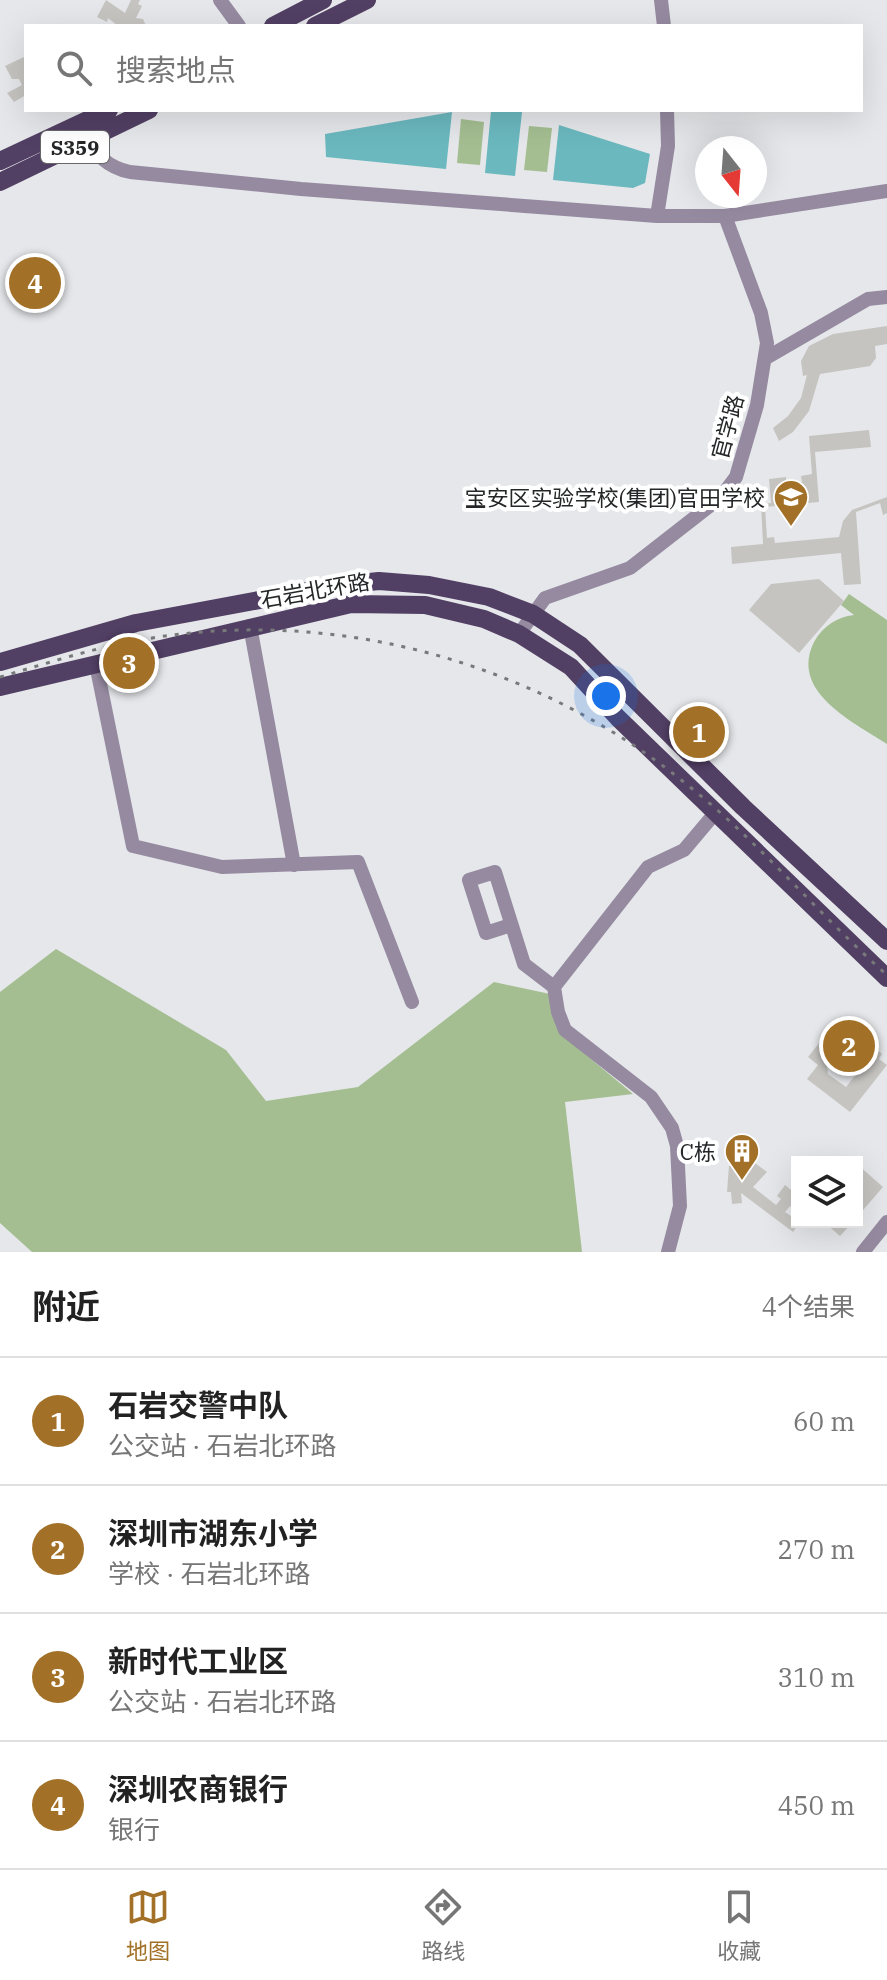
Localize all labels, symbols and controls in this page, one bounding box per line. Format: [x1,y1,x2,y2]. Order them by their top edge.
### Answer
search box [24,24,863,112]
icon: search [52,46,96,90]
text: 搜索地点 [116,50,236,89]
road number: S359 [41,131,109,163]
north arrow [695,136,767,208]
pin: 4 [9,253,61,313]
street label: 官学路 [704,391,750,463]
school or university icon: 宝安区实验学校(集团)官田学校 [772,478,810,528]
place label: 宝安区实验学校(集团)官田学校 [465,483,765,512]
street label: 石岩北环路 [258,566,372,614]
pin: 3 [103,633,155,693]
your location [586,676,626,716]
pin: 1 [673,702,725,762]
pin: 2 [823,1016,875,1076]
building icon: C栋 [723,1132,761,1182]
place label: C栋 [680,1137,716,1166]
map controls [791,1156,863,1228]
button: layers [791,1156,863,1228]
text: 附近 [32,1284,100,1328]
text: 4个结果 [761,1289,855,1323]
text: 石岩交警中队 [108,1385,288,1424]
text: 1 [50,1404,66,1438]
text: 60 m [793,1404,855,1438]
text: 公交站 · 石岩北环路 [108,1428,337,1462]
text: 深圳市湖东小学 [108,1513,318,1552]
text: 2 [50,1532,66,1566]
text: 270 m [777,1532,855,1566]
text: 学校 · 石岩北环路 [108,1556,311,1590]
text: 新时代工业区 [108,1641,288,1680]
text: 3 [50,1660,66,1694]
text: 310 m [777,1660,855,1694]
text: 公交站 · 石岩北环路 [108,1684,337,1718]
text: 深圳农商银行 [108,1769,288,1808]
text: 4 [50,1788,66,1822]
text: 450 m [777,1788,855,1822]
text: 银行 [108,1812,160,1846]
tab: 地图 [126,1885,170,1965]
tab: 路线 [421,1885,465,1965]
tab: 收藏 [717,1885,761,1965]

